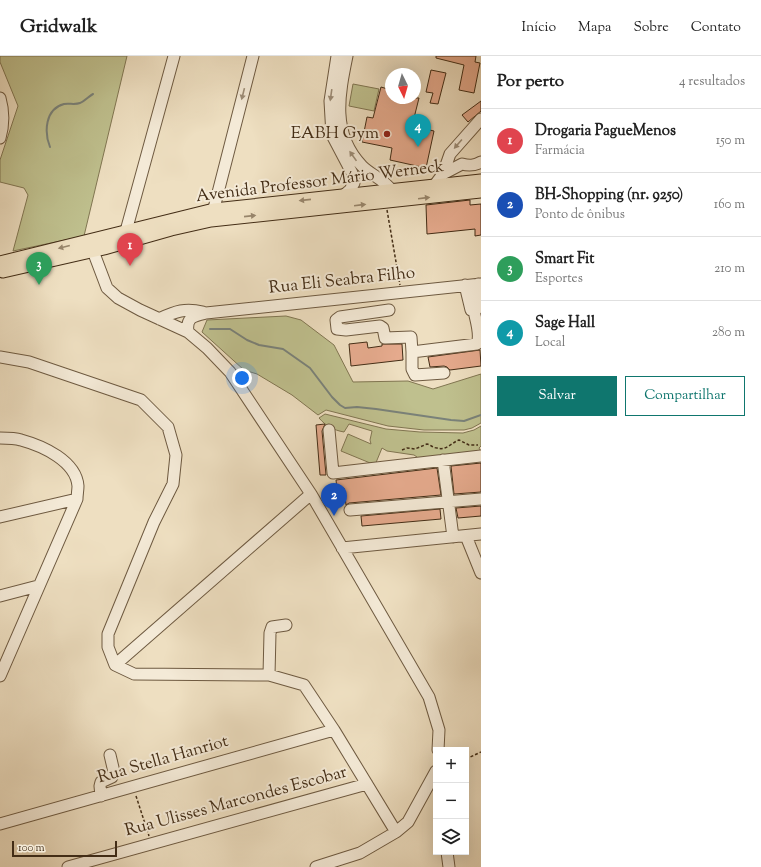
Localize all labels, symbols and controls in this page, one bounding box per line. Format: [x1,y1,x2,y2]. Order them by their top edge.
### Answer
text: Gridwalk [20,14,97,41]
text: Início [521,18,556,38]
text: Mapa [578,18,611,38]
text: Sobre [633,18,669,38]
text: Contato [691,18,741,38]
north arrow [385,68,421,104]
text: Por perto [497,70,564,94]
text: 4 resultados [679,73,745,91]
one-way arrow [240,88,246,100]
one-way arrow [328,88,334,101]
pin: 4 [405,114,431,147]
text: Drogaria PagueMenos [535,121,676,142]
place label: EABH Gym [291,122,379,146]
marker: EABH Gym [382,129,392,139]
text: 1 [508,132,512,150]
text: 150 m [716,132,745,150]
one-way arrow [454,139,463,150]
text: Farmácia [535,142,585,160]
one-way arrow [350,150,357,161]
street label: Avenida Professor Mário Werneck [195,155,445,209]
text: BH-Shopping (nr. 9250) [535,185,683,206]
one-way arrow [418,194,431,201]
one-way arrow [299,196,311,203]
text: 2 [507,196,513,214]
text: 160 m [714,196,745,214]
one-way arrow [354,202,366,208]
text: Ponto de ônibus [535,206,625,224]
one-way arrow [244,213,256,220]
pin: 1 [117,233,143,266]
one-way arrow [58,244,70,250]
text: Smart Fit [535,249,594,270]
pin: 3 [26,252,52,285]
text: 3 [507,260,513,278]
text: 210 m [714,260,745,278]
street label: Rua Eli Seabra Filho [268,261,416,301]
text: Esportes [535,270,583,288]
text: Sage Hall [535,313,595,334]
text: 4 [507,324,513,342]
text: 280 m [712,324,745,342]
text: Local [535,334,565,352]
your location [232,368,252,388]
button: Salvar [497,376,617,416]
button: Compartilhar [625,376,745,416]
pin: 2 [321,483,347,516]
street label: Rua Stella Hanriot [95,730,231,790]
map controls [433,747,469,855]
button: + [433,747,469,783]
street label: Rua Ulisses Marcondes Escobar [122,761,350,843]
button: − [433,783,469,819]
button: layers [433,819,469,855]
scale bar [12,839,117,858]
text: 100 m [18,840,45,856]

